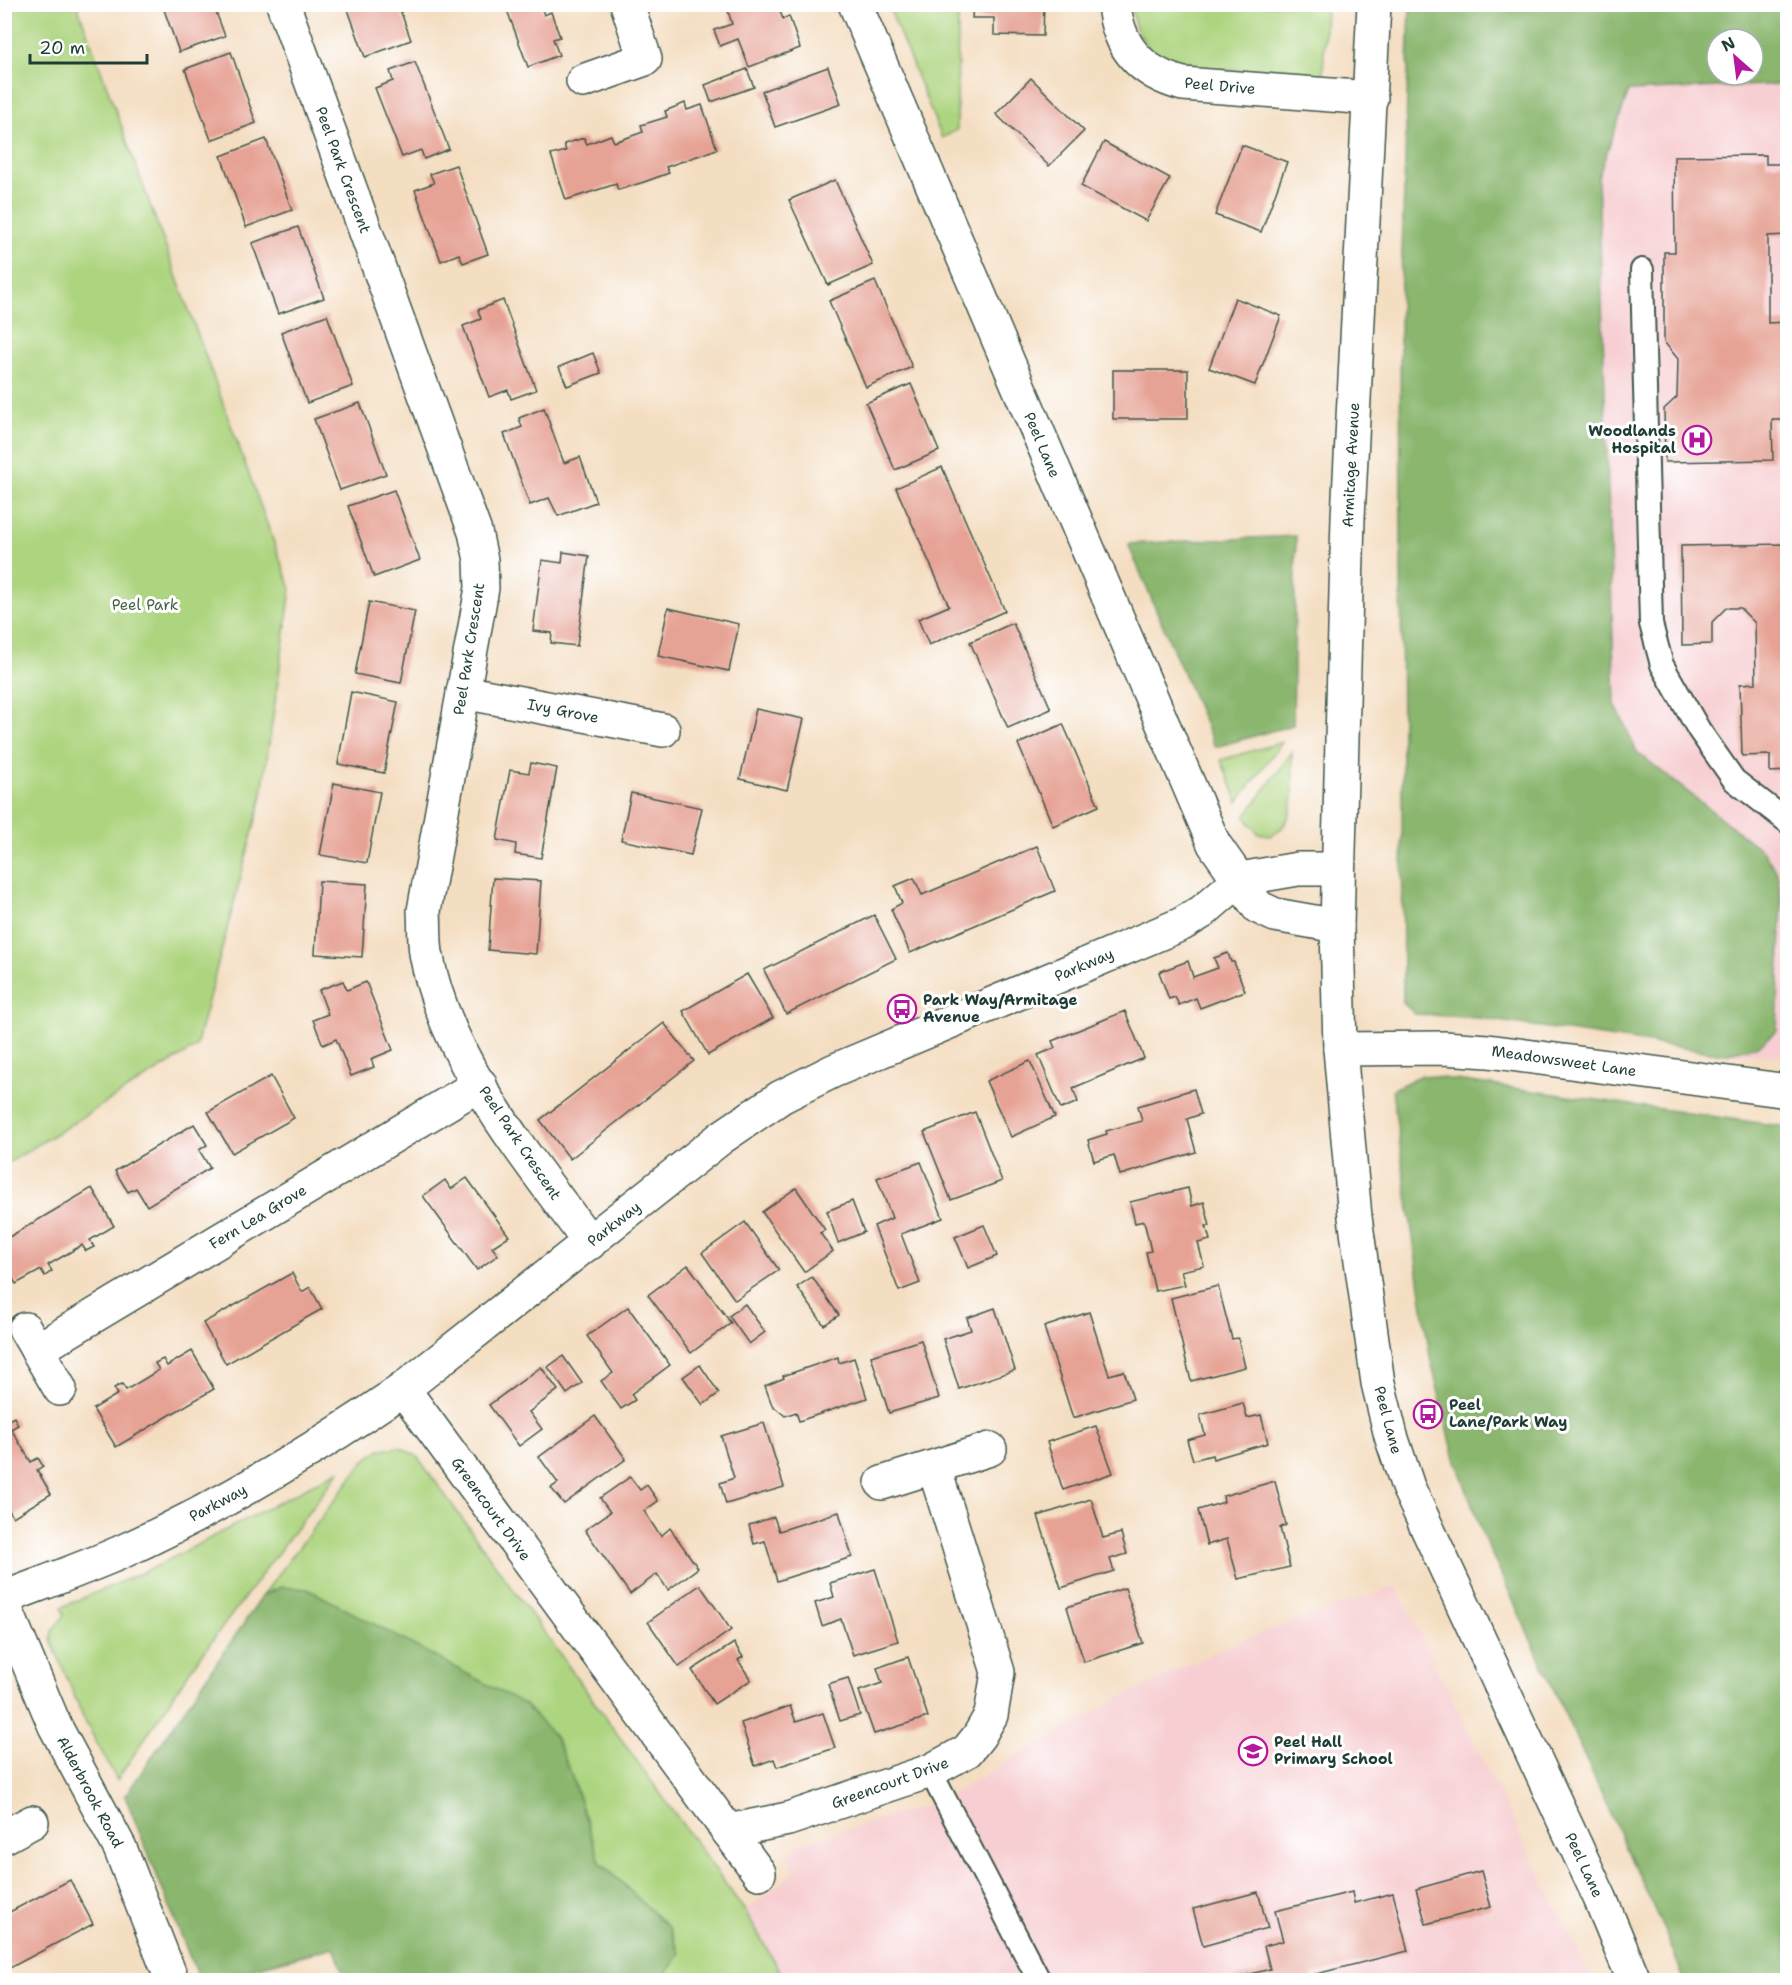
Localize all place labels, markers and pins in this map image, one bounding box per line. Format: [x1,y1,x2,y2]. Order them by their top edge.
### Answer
place label: Woodlands Hospital [1588,421,1676,458]
hospital icon: Woodlands Hospital [1681,424,1713,456]
place label: Park Way/Armitage Avenue [923,990,1077,1027]
bus stop icon: Park Way/Armitage Avenue [886,993,918,1025]
place label: Peel Lane/Park Way [1449,1395,1567,1432]
bus stop icon: Peel Lane/Park Way [1412,1398,1444,1430]
place label: Peel Hall Primary School [1274,1732,1393,1769]
school or university icon: Peel Hall Primary School [1237,1735,1269,1767]

